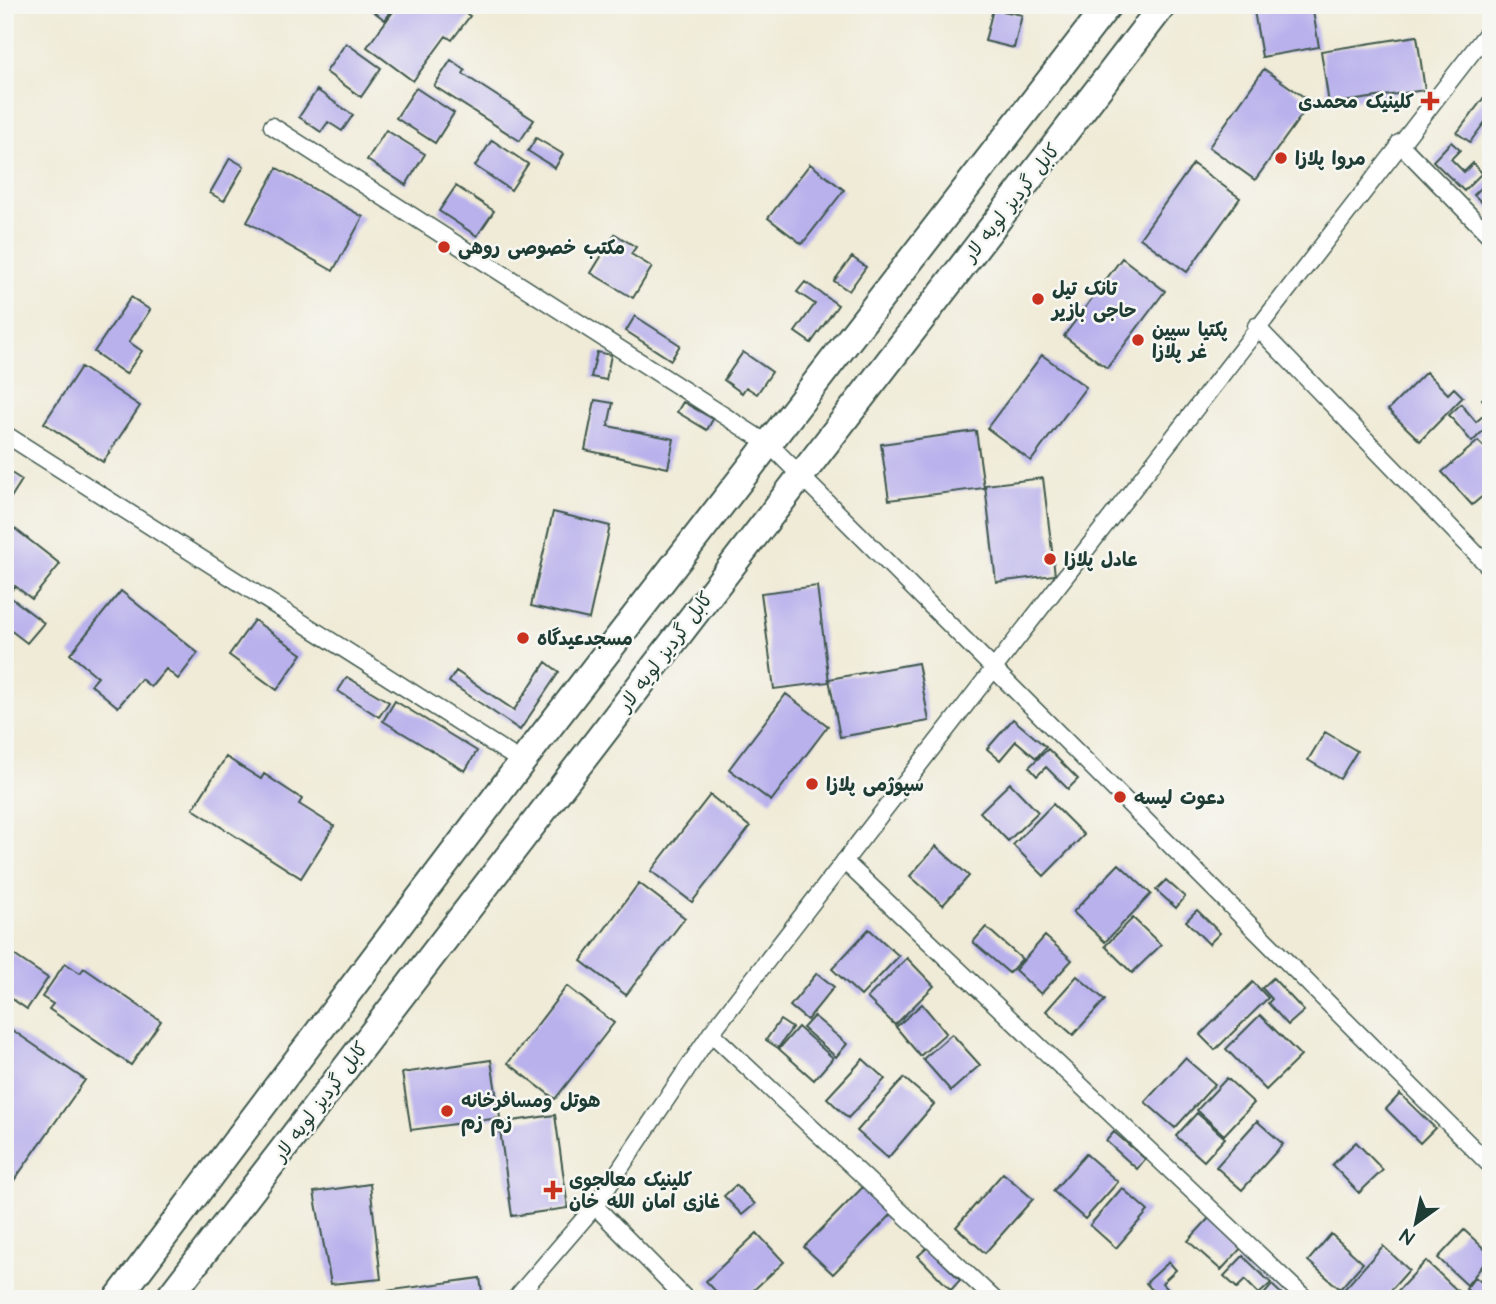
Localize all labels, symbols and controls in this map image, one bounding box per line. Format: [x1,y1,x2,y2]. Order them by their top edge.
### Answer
place label: کلینیک محمدی [1298,89,1415,116]
marker: کلینیک محمدی [1420,91,1440,111]
street label: کابل گردیز لویه لار [956,138,1067,269]
place label: مروا پلازا [1295,146,1366,173]
marker: مروا پلازا [1273,150,1289,166]
place label: مکتب خصوصی روهی [458,235,625,262]
marker: مکتب خصوصی روهی [436,239,452,255]
place label: تانک تیل حاجی بازیر [1050,276,1136,325]
marker: تانک تیل حاجی بازیر [1030,291,1046,307]
place label: پکتیا سپین غر پلازا [1152,317,1228,366]
marker: پکتیا سپین غر پلازا [1130,332,1146,348]
place label: عادل پلازا [1064,547,1139,574]
marker: عادل پلازا [1042,551,1058,567]
street label: کابل گردیز لویه لار [611,587,720,719]
place label: مسجدعیدگاه [537,626,633,653]
marker: مسجدعیدگاه [515,630,531,646]
place label: سپوژمی پلازا [826,772,924,799]
marker: سپوژمی پلازا [804,776,820,792]
place label: دعوت لیسه [1134,785,1225,812]
marker: دعوت لیسه [1112,789,1128,805]
street label: کابل گردیز لویه لار [266,1037,375,1169]
place label: هوتل ومسافرخانه زم زم [461,1088,600,1137]
marker: هوتل ومسافرخانه زم زم [439,1103,455,1119]
place label: کلینیک معالجوی غازی امان الله خان [569,1167,720,1216]
marker: کلینیک معالجوی غازی امان الله خان [543,1180,563,1200]
north arrow [1380,1188,1450,1258]
text: N [1395,1221,1420,1251]

